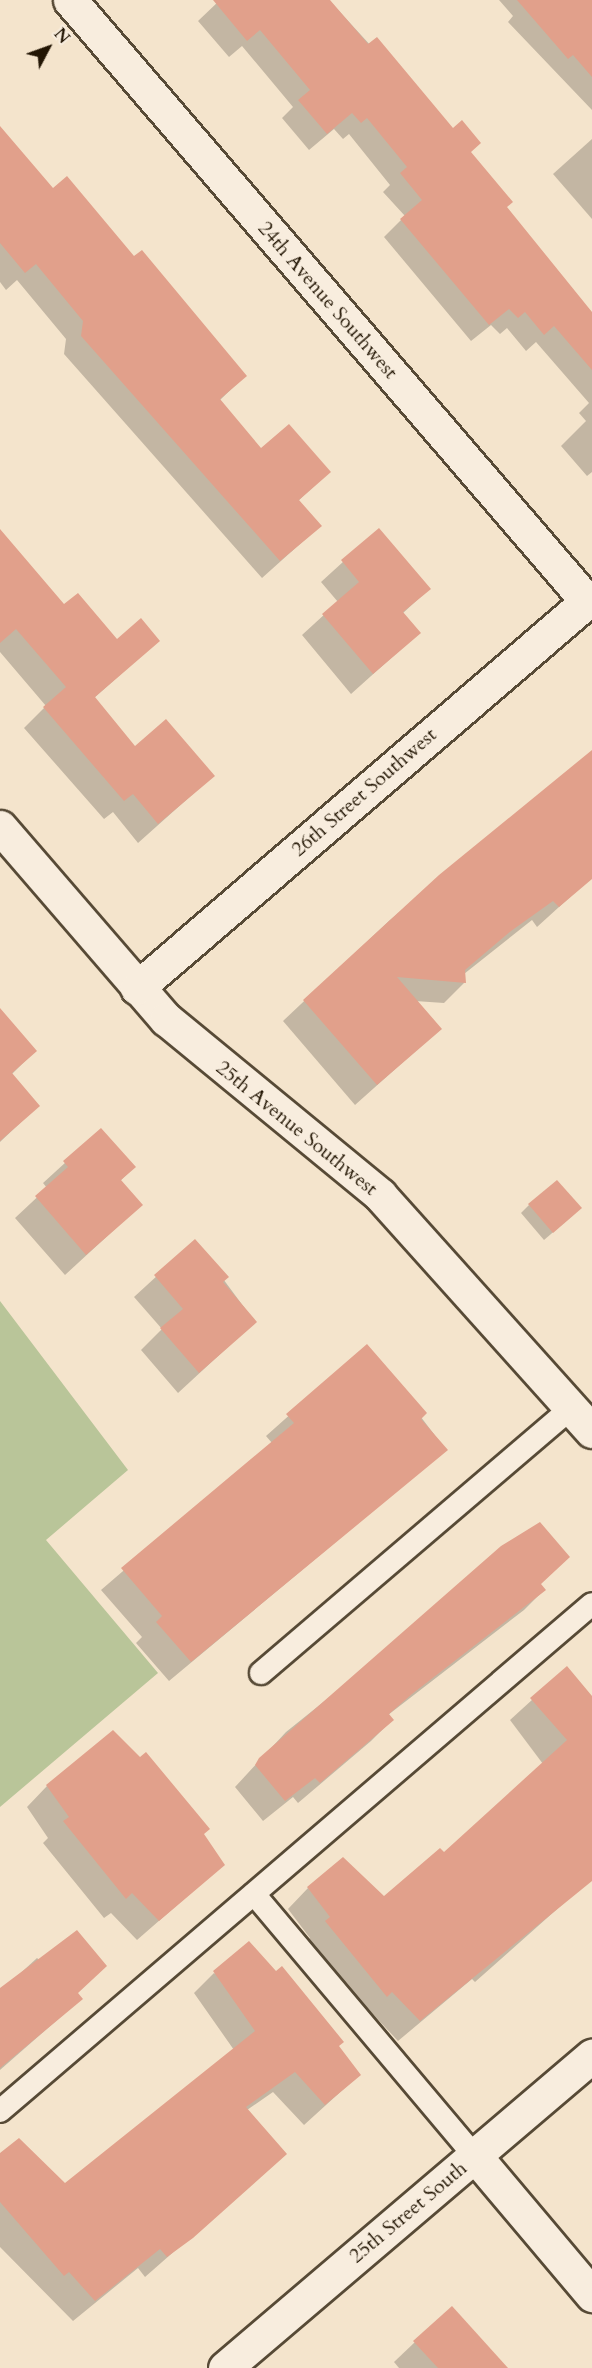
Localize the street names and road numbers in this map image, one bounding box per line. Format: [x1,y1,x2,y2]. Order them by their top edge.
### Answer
street label: 24th Avenue Southwest [253,216,403,384]
street label: 26th Street Southwest [287,723,441,861]
street label: 25th Avenue Southwest [211,1056,383,1200]
street label: 25th Street South [344,2156,472,2268]

